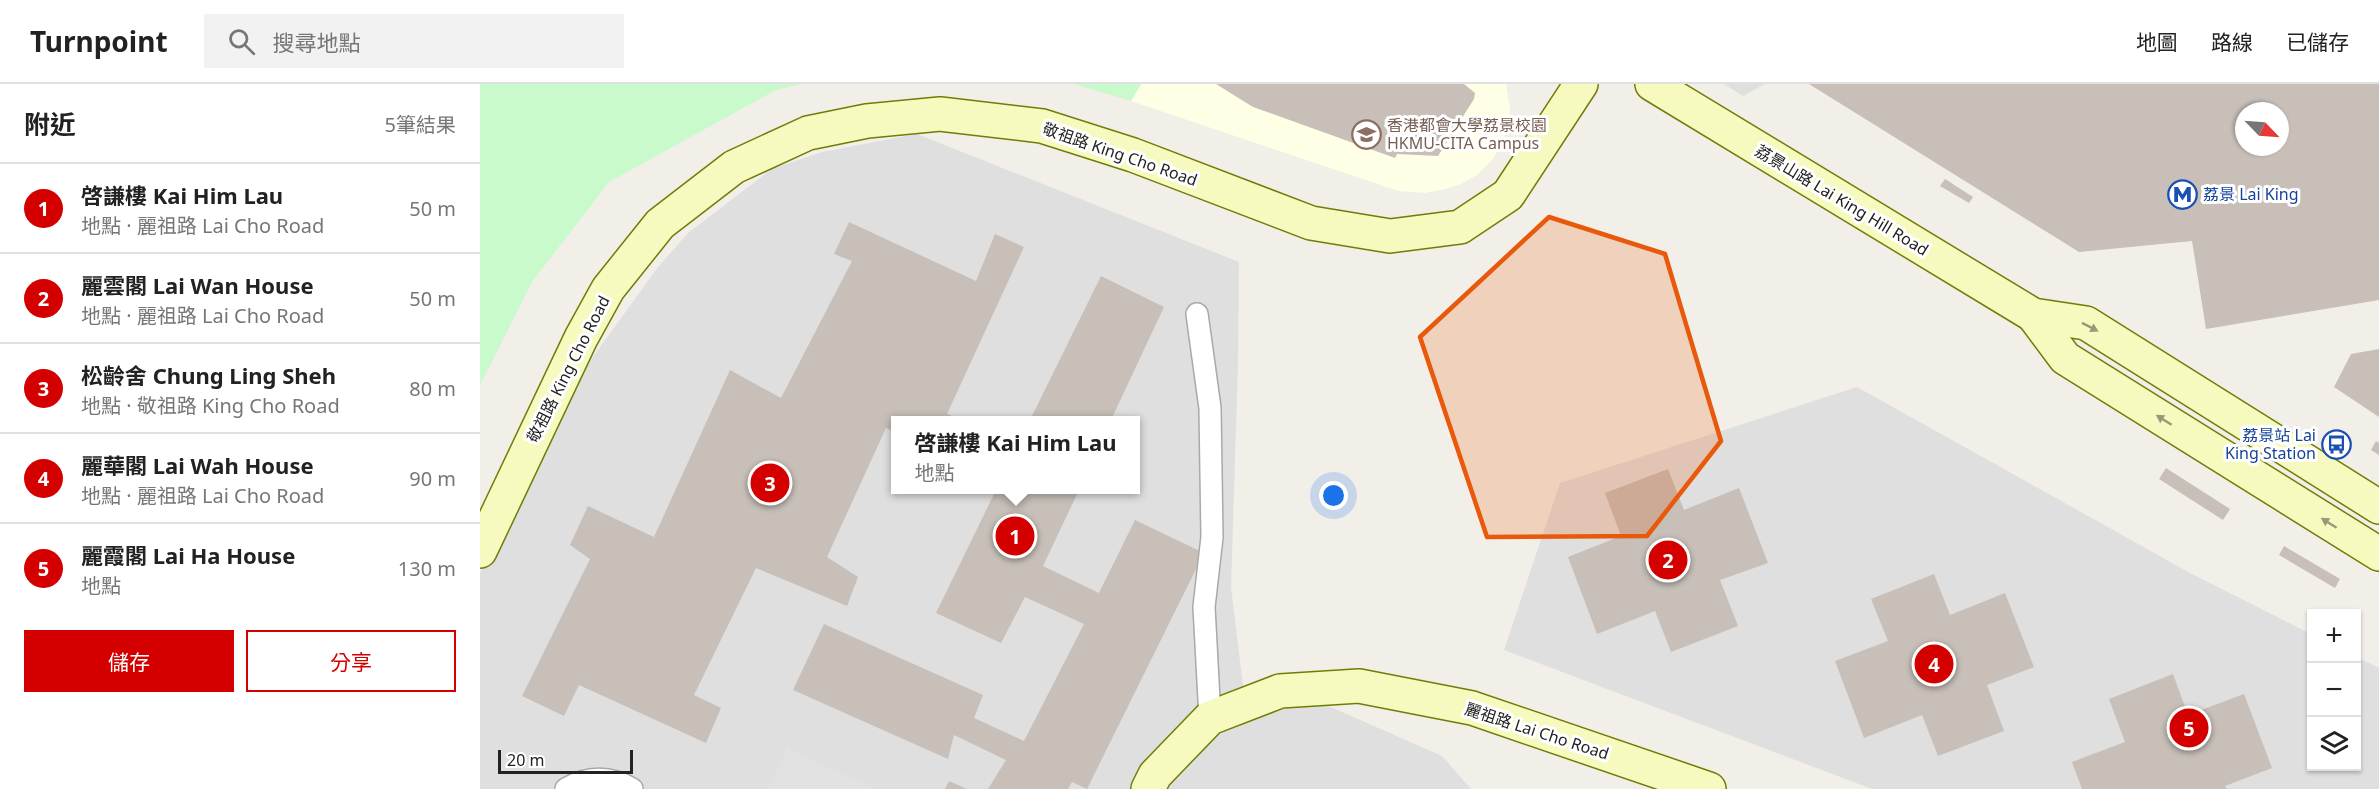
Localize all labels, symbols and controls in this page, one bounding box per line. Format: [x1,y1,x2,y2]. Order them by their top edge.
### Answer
search box [204,14,624,68]
text: Turnpoint [30,22,168,60]
icon: search [225,25,258,58]
text: 搜尋地點 [273,27,361,57]
text: 地圖 [2136,28,2178,56]
text: 路線 [2211,28,2253,56]
text: 已儲存 [2286,28,2349,56]
north arrow [2235,102,2289,156]
text: 附近 [24,106,76,142]
text: 5筆結果 [385,111,456,138]
place label: 香港都會大學荔景校園 HKMU-CITA Campus [1387,114,1547,154]
street label: 敬祖路 King Cho Road [1040,117,1200,191]
school or university icon: 香港都會大學荔景校園 HKMU-CITA Campus [1350,118,1382,150]
street label: 荔景山路 Lai King Hill Road [1751,139,1933,261]
metro station icon: 荔景 Lai King [2166,178,2198,210]
text: 啓謙樓 Kai Him Lau [81,180,283,210]
place label: 荔景 Lai King [2203,183,2299,205]
text: 1 [38,195,49,222]
text: 50 m [409,195,456,222]
text: 地點 · 麗祖路 Lai Cho Road [81,212,324,239]
text: 麗雲閣 Lai Wan House [81,270,314,300]
text: 2 [38,285,49,312]
text: 50 m [409,285,456,312]
street label: 敬祖路 King Cho Road [521,292,615,446]
text: 地點 · 麗祖路 Lai Cho Road [81,302,324,329]
one-way arrow [2081,322,2099,332]
text: 松齡舍 Chung Ling Sheh [81,360,336,390]
text: 3 [38,375,49,402]
text: 80 m [409,375,456,402]
text: 地點 · 敬祖路 King Cho Road [81,392,340,419]
one-way arrow [2156,414,2172,425]
popup [891,416,1140,494]
place label: 荔景站 Lai King Station [2225,424,2316,464]
text: 啓謙樓 Kai Him Lau [914,427,1117,457]
bus stop icon: 荔景站 Lai King Station [2321,428,2353,460]
text: 麗華閣 Lai Wah House [81,450,314,480]
text: 地點 [914,459,954,486]
pin: 3 [750,460,790,506]
text: 4 [38,465,49,492]
text: 90 m [409,465,456,492]
your location [1319,481,1348,510]
text: 地點 · 麗祖路 Lai Cho Road [81,482,324,509]
pin: 1 [996,514,1034,558]
one-way arrow [2321,518,2337,529]
pin: 2 [1648,538,1688,582]
text: 麗霞閣 Lai Ha House [81,540,295,570]
text: 5 [38,555,49,582]
text: 130 m [398,555,456,582]
text: 地點 [81,572,121,599]
map controls [2307,609,2361,771]
button: + [2307,609,2361,663]
button: 儲存 [24,630,234,692]
button: 分享 [246,630,456,692]
pin: 4 [1914,642,1954,686]
button: − [2307,663,2361,717]
street label: 麗祖路 Lai Cho Road [1462,697,1612,765]
pin: 5 [2170,706,2208,750]
button: layers [2307,717,2361,771]
scale bar [498,747,633,774]
text: 20 m [507,749,544,771]

